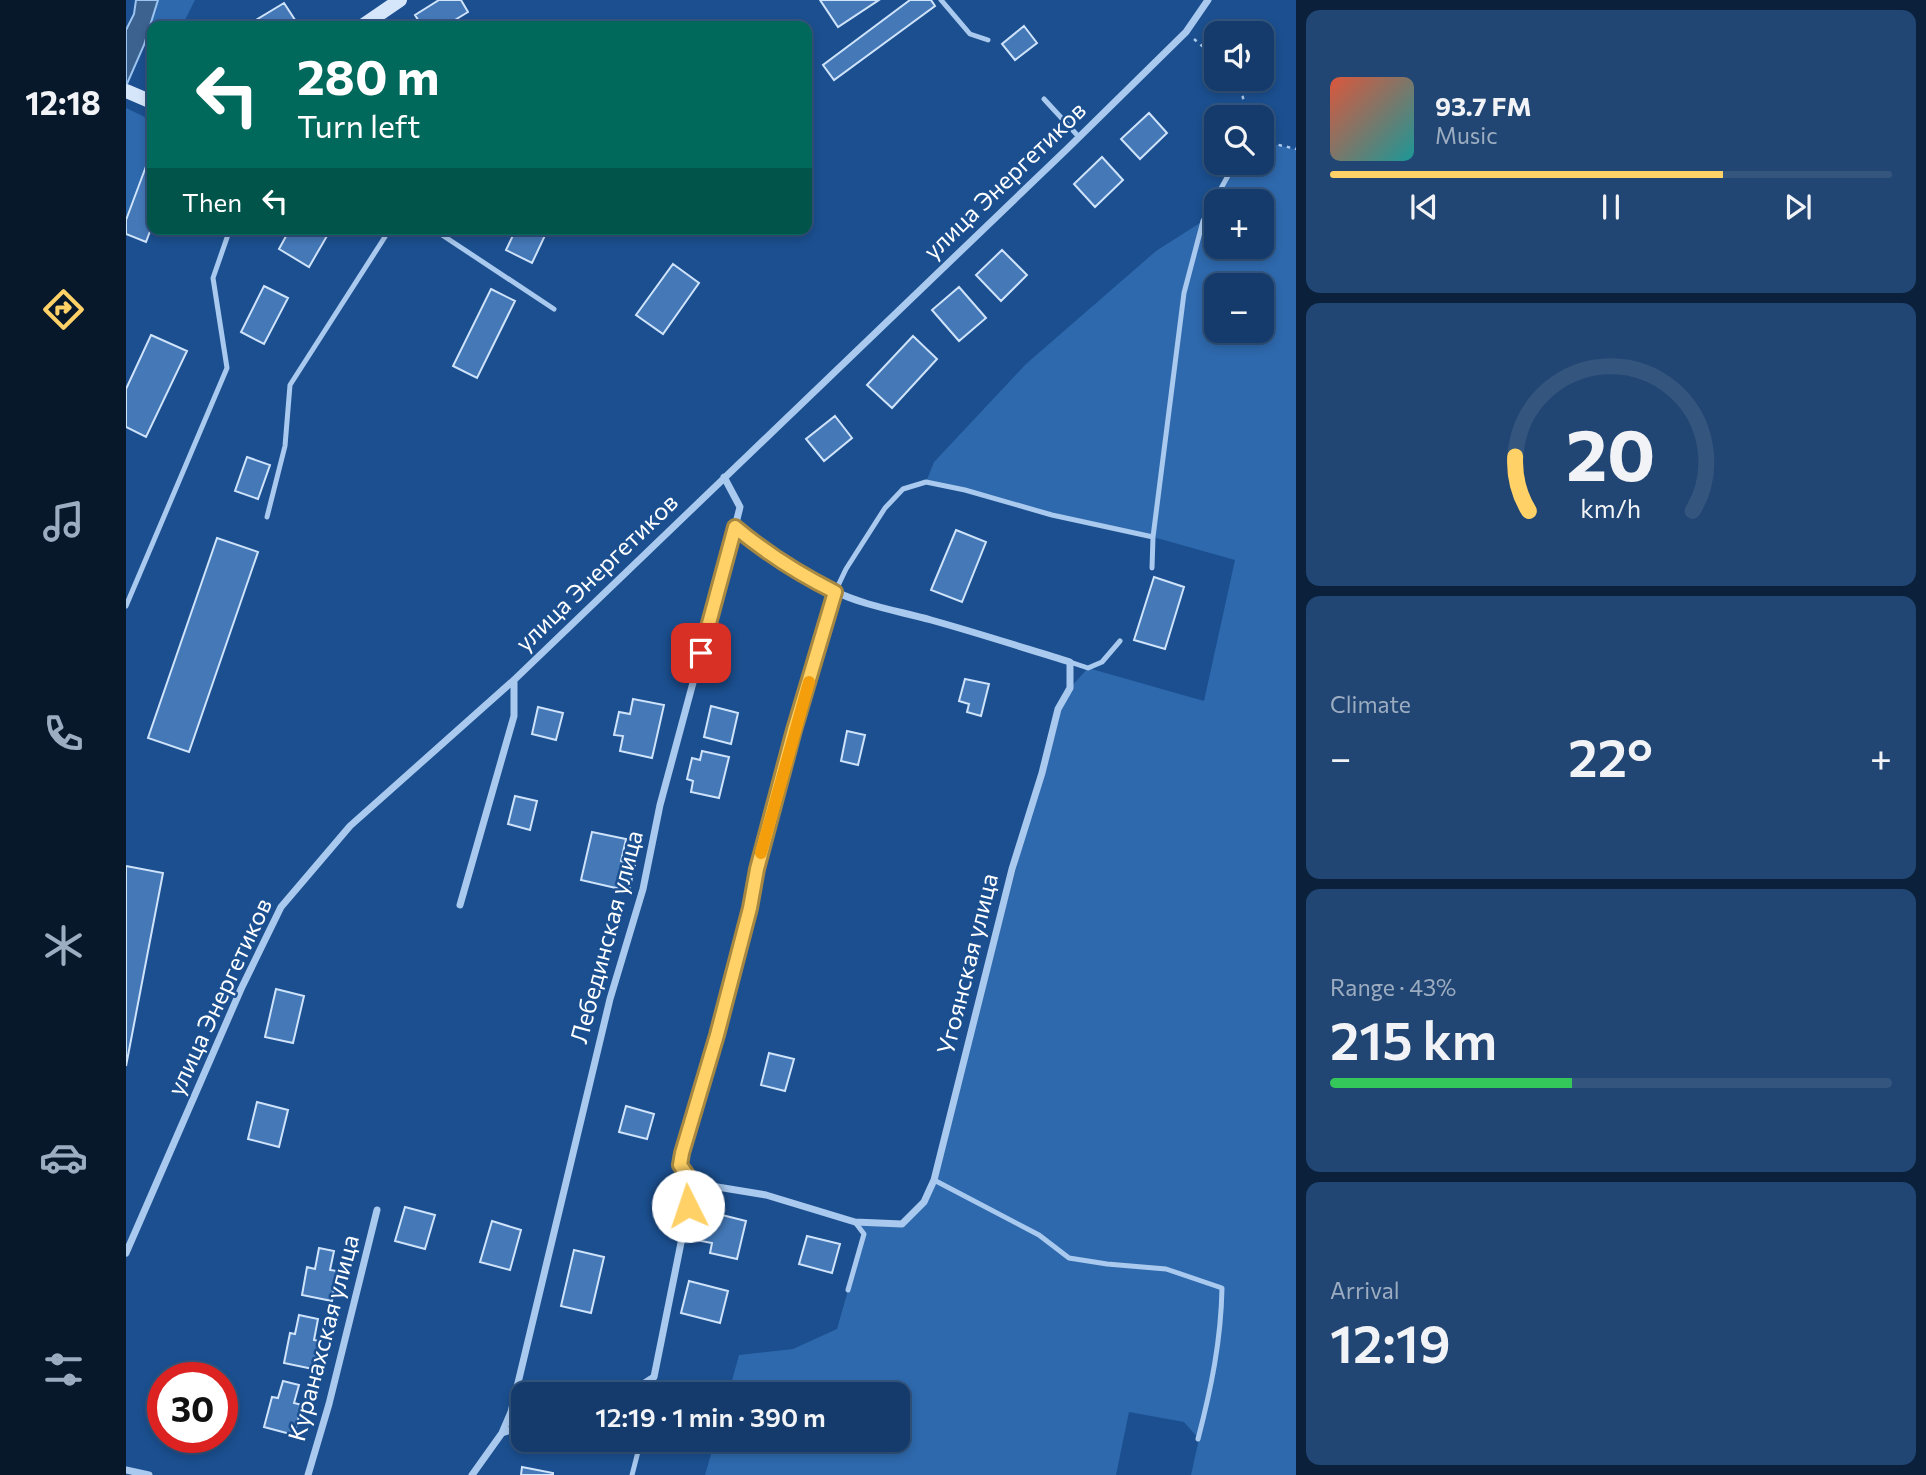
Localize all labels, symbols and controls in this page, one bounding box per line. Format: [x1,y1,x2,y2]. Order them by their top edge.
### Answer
map controls [1204,21,1274,343]
button: sound [1204,21,1274,91]
text: 280 m [297,45,440,105]
icon: left [182,49,273,140]
text: 12:18 [25,82,101,122]
text: 93.7 FM [1435,90,1532,121]
street label: улица Энергетиков [917,95,1091,265]
text: Turn left [297,105,421,145]
button: search [1204,105,1274,175]
text: Music [1435,121,1498,149]
icon: left [256,182,294,220]
text: Then [182,186,242,217]
icon: previous [1405,188,1443,226]
icon: pause [1592,188,1630,226]
icon: next [1779,188,1817,226]
button: + [1204,189,1274,259]
button: − [1204,273,1274,343]
icon: directions [39,285,88,334]
text: 20 [1566,407,1656,496]
street label: улица Энергетиков [509,487,683,657]
text: km/h [1581,492,1641,522]
icon: music [39,497,88,546]
pin [671,623,731,683]
icon: arrive [682,634,720,672]
text: Climate [1330,690,1411,718]
icon: phone [39,709,88,758]
text: 22° [1568,724,1653,788]
text: − [1330,733,1352,780]
text: + [1870,733,1892,780]
street label: Лебединская улица [563,827,648,1046]
street label: Угоянская улица [930,870,1003,1057]
street label: улица Энергетиков [160,893,277,1100]
icon: climate [39,921,88,970]
text: Range · 43% [1330,973,1456,1001]
text: 215 km [1330,1007,1497,1071]
icon: car [39,1133,88,1182]
position arrow [651,1169,725,1243]
street label: Куранахская улица [281,1231,364,1444]
text: Arrival [1330,1276,1400,1304]
text: 12:19 [1330,1310,1451,1374]
icon: filters [39,1345,88,1394]
speed limit sign: 30 [147,1362,238,1453]
text: 12:19 · 1 min · 390 m [595,1401,826,1432]

